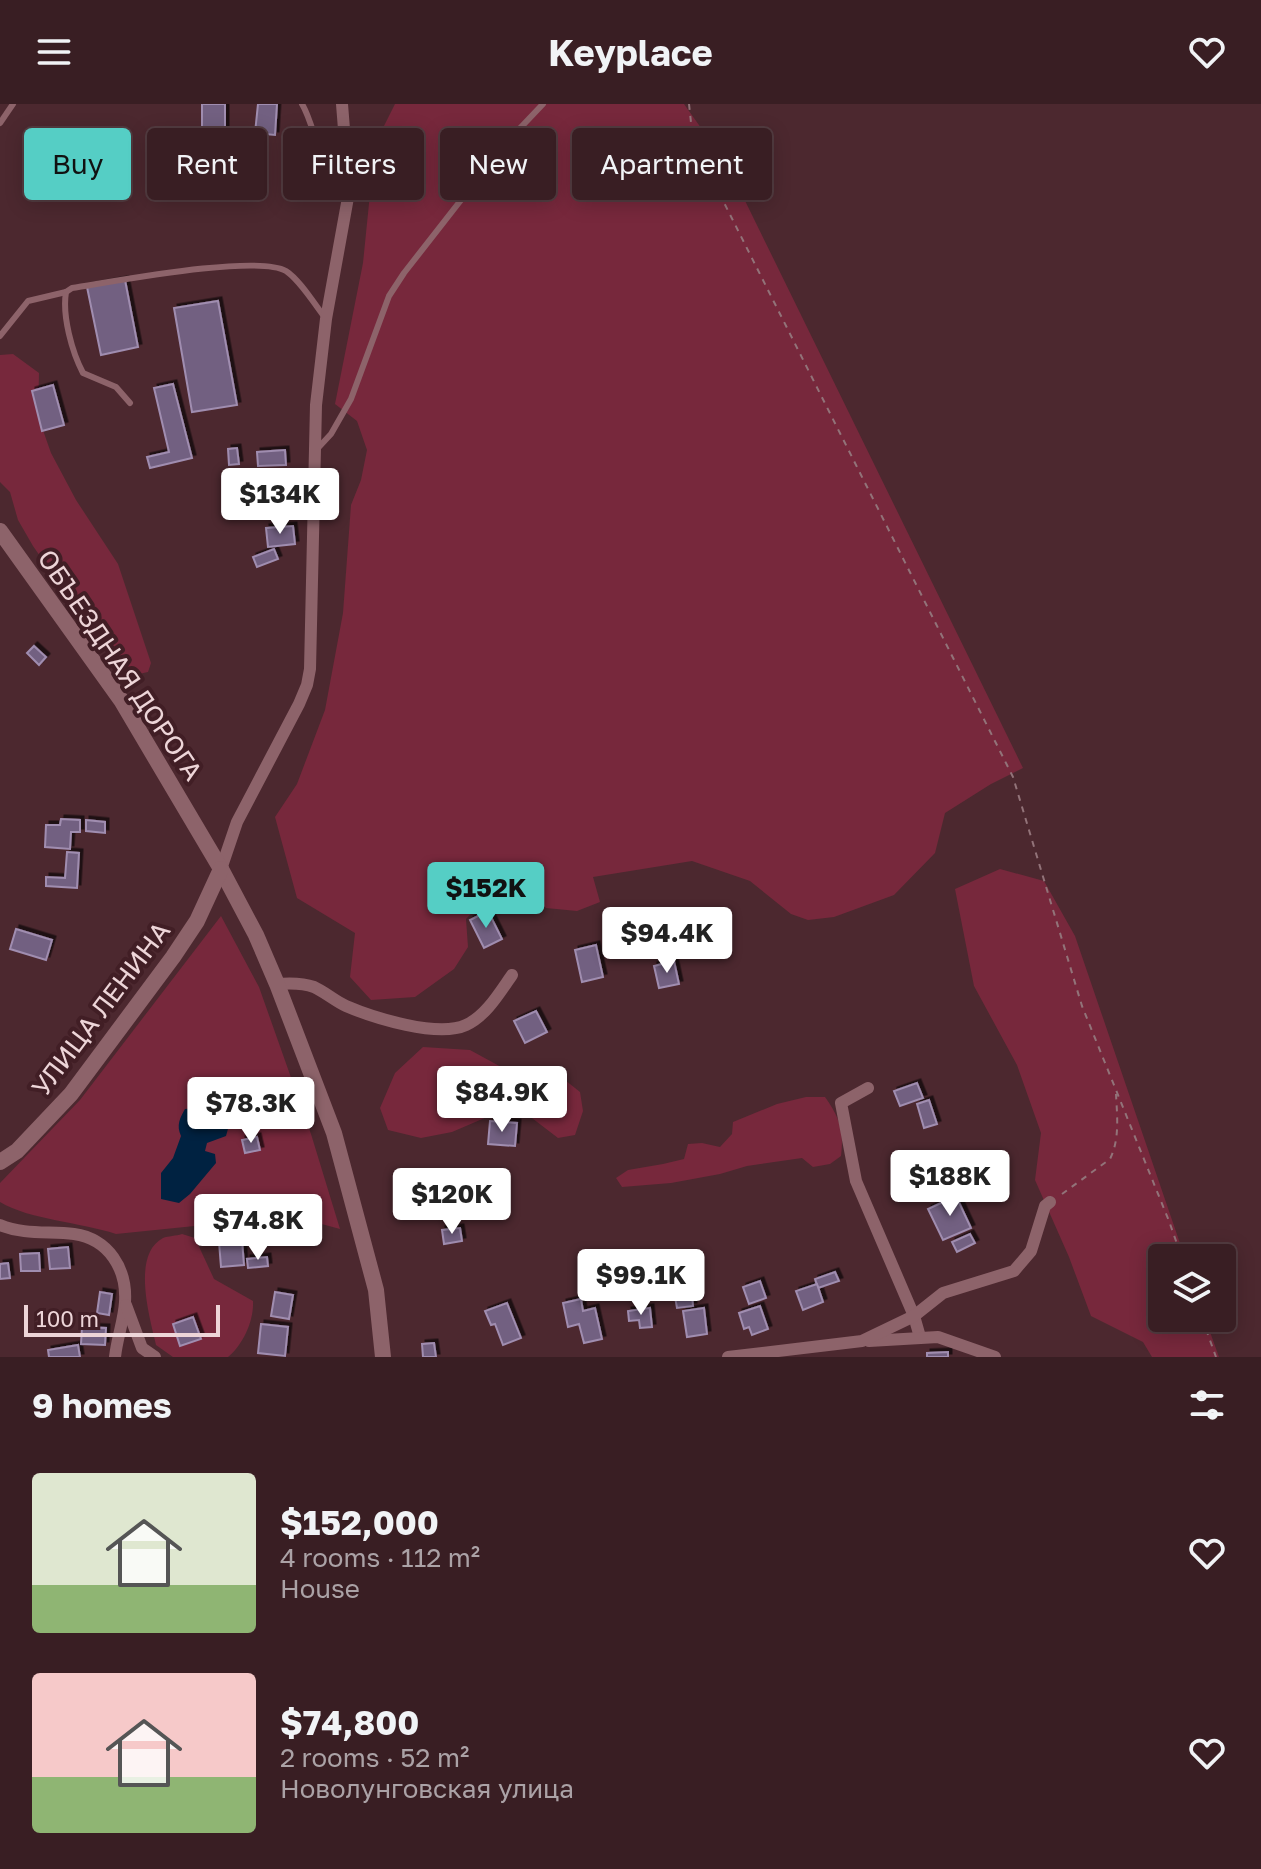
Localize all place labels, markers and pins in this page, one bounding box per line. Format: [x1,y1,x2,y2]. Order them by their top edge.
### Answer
pin: $134K [224,468,336,536]
pin: $152K [430,862,542,930]
pin: $94.4K [602,907,732,975]
pin: $84.9K [437,1066,567,1134]
pin: $78.3K [186,1077,316,1145]
pin: $188K [894,1150,1006,1218]
pin: $120K [396,1168,508,1236]
pin: $74.8K [193,1194,323,1262]
pin: $99.1K [576,1249,706,1317]

